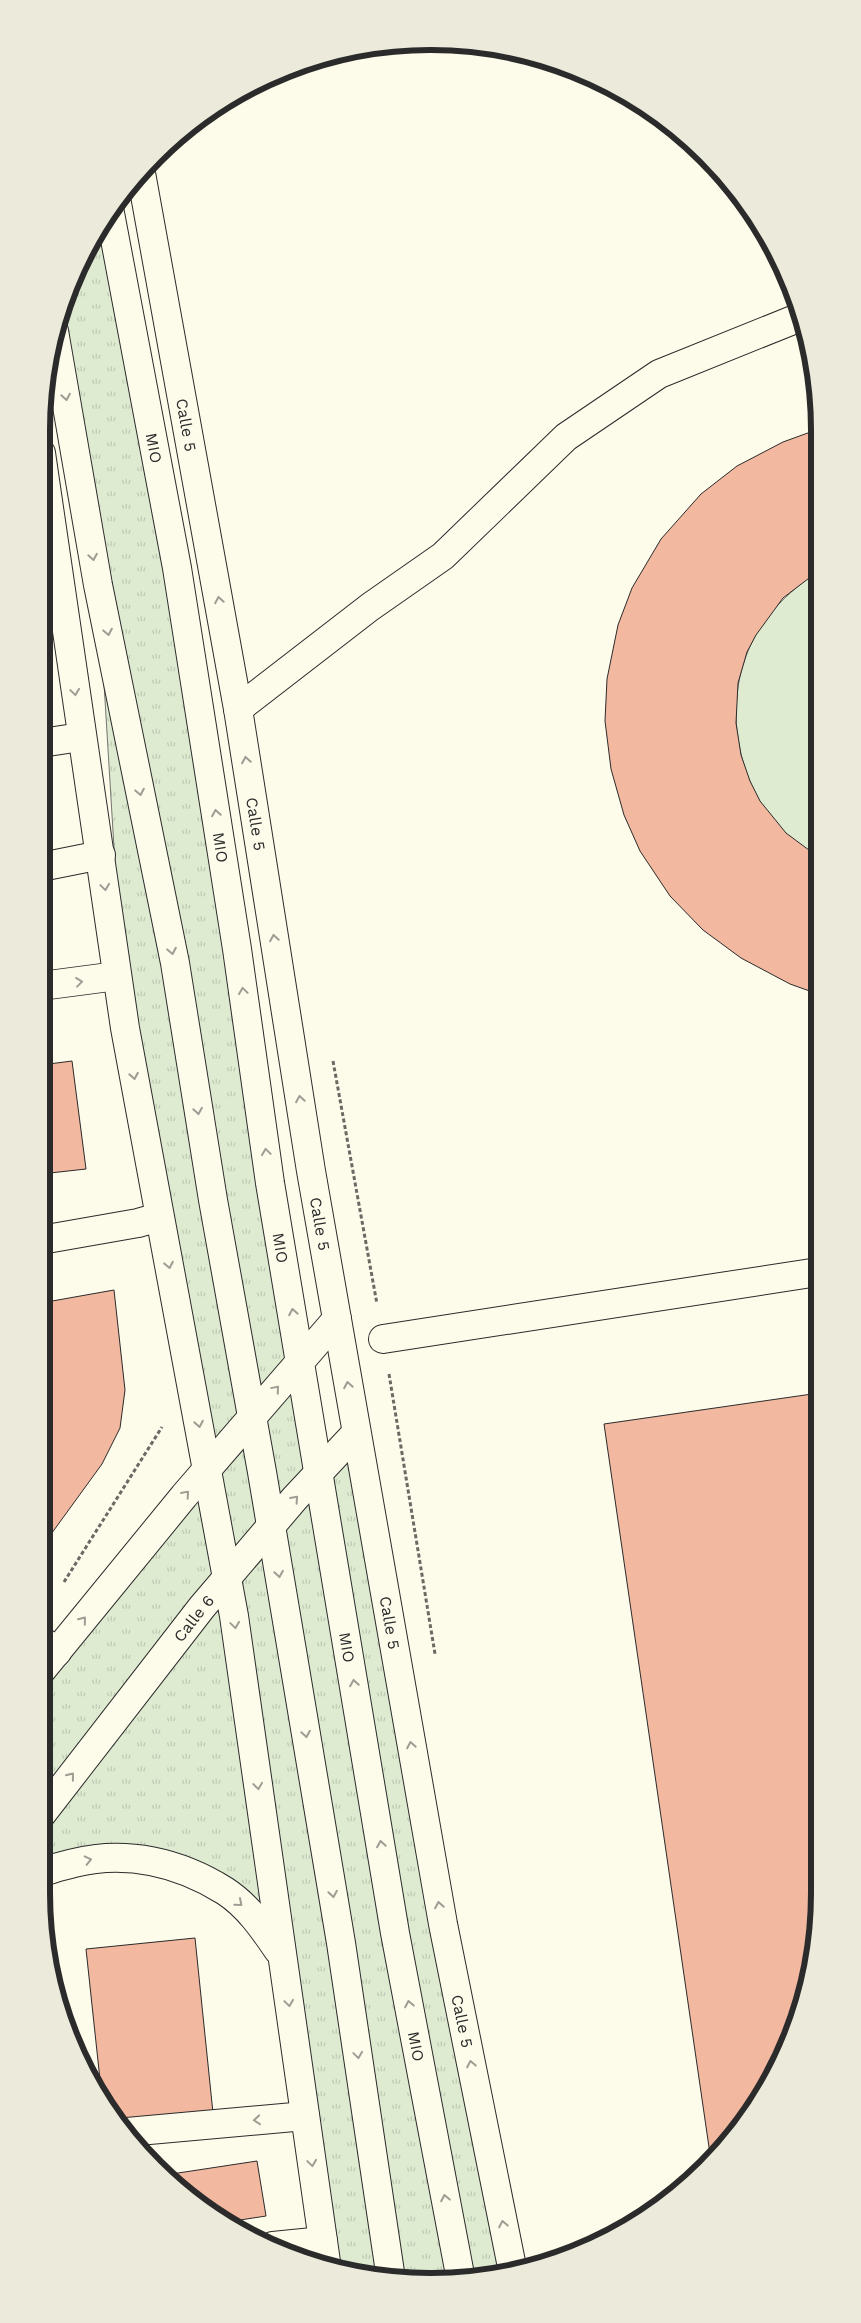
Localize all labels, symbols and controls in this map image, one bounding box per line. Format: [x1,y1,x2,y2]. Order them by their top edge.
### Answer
one-way arrow [60,392,70,401]
street label: Calle 5 [172,397,200,453]
street label: MIO [142,431,166,465]
one-way arrow [88,552,98,561]
one-way arrow [214,596,224,605]
one-way arrow [102,628,113,637]
one-way arrow [69,688,79,697]
one-way arrow [241,756,252,764]
one-way arrow [134,787,145,796]
street label: Calle 5 [242,796,269,852]
one-way arrow [211,809,221,817]
street label: MIO [209,831,232,864]
one-way arrow [99,884,110,892]
one-way arrow [270,934,280,942]
one-way arrow [166,946,177,955]
one-way arrow [75,977,83,988]
one-way arrow [238,986,249,994]
one-way arrow [128,1071,138,1080]
one-way arrow [295,1094,305,1103]
one-way arrow [193,1107,203,1116]
one-way arrow [261,1147,272,1155]
street label: Calle 5 [306,1196,334,1252]
street label: MIO [268,1231,292,1264]
one-way arrow [163,1260,173,1269]
one-way arrow [288,1308,298,1316]
one-way arrow [344,1380,354,1389]
one-way arrow [270,1385,279,1394]
one-way arrow [193,1420,204,1429]
one-way arrow [180,1490,189,1499]
one-way arrow [289,1496,298,1505]
one-way arrow [274,1570,284,1578]
street label: Calle 6 [170,1591,218,1646]
street label: Calle 5 [376,1595,404,1651]
one-way arrow [78,1617,86,1626]
one-way arrow [229,1621,240,1629]
street label: MIO [335,1631,359,1664]
one-way arrow [349,1679,359,1688]
one-way arrow [301,1730,311,1739]
one-way arrow [407,1741,417,1749]
one-way arrow [65,1772,74,1782]
one-way arrow [252,1782,262,1790]
one-way arrow [376,1839,386,1848]
one-way arrow [83,1855,92,1866]
one-way arrow [327,1891,338,1899]
one-way arrow [233,1897,242,1906]
one-way arrow [435,1901,445,1909]
street label: Calle 5 [447,1993,477,2050]
one-way arrow [283,1998,293,2007]
one-way arrow [404,1999,414,2008]
street label: MIO [404,2030,428,2063]
one-way arrow [352,2051,363,2059]
one-way arrow [466,2060,477,2069]
one-way arrow [252,2115,260,2126]
one-way arrow [306,2160,317,2168]
one-way arrow [441,2193,451,2202]
one-way arrow [499,2219,509,2228]

